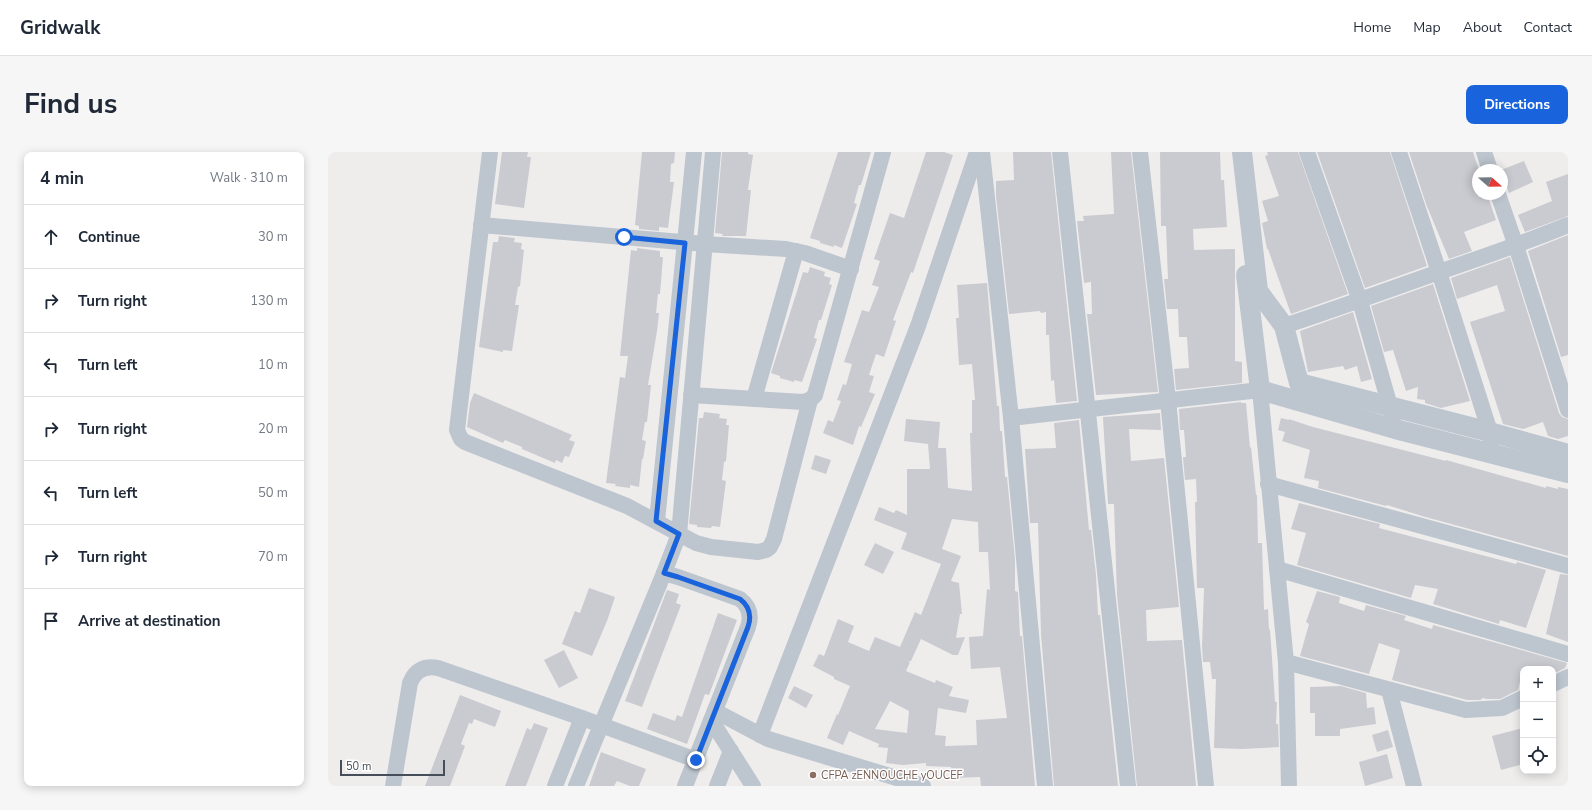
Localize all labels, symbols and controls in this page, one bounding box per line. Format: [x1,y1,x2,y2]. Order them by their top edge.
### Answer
text: Gridwalk [20,15,100,41]
text: Home [1353,18,1391,37]
text: Map [1413,18,1441,37]
text: About [1463,18,1502,37]
text: Contact [1524,18,1572,37]
text: Find us [24,85,118,123]
button: Directions [1466,85,1568,124]
north arrow [1472,164,1508,200]
text: 4 min [40,167,84,190]
text: Walk · 310 m [210,169,288,187]
icon: ahead [40,226,62,248]
text: Continue [78,227,140,247]
text: 30 m [258,228,288,246]
route start [615,228,633,246]
icon: right [40,290,62,312]
text: Turn right [78,291,147,311]
text: 130 m [250,292,288,310]
icon: left [40,354,62,376]
text: Turn left [78,355,137,375]
text: 10 m [258,356,288,374]
icon: right [40,418,62,440]
text: Turn right [78,419,147,439]
text: 20 m [258,420,288,438]
icon: left [40,482,62,504]
text: Turn left [78,483,137,503]
text: 50 m [258,484,288,502]
icon: right [40,546,62,568]
text: Turn right [78,547,147,567]
text: 70 m [258,548,288,566]
icon: arrive [40,610,62,632]
text: Arrive at destination [78,611,221,631]
map controls [1520,666,1556,774]
button: + [1520,666,1556,702]
button: − [1520,702,1556,738]
button: locate [1520,738,1556,774]
route end [687,751,705,769]
scale bar [340,758,445,777]
text: 50 m [346,759,371,774]
place label: CFPA zENNOUCHE yOUCEF [821,768,963,783]
marker: CFPA zENNOUCHE yOUCEF [808,770,818,780]

